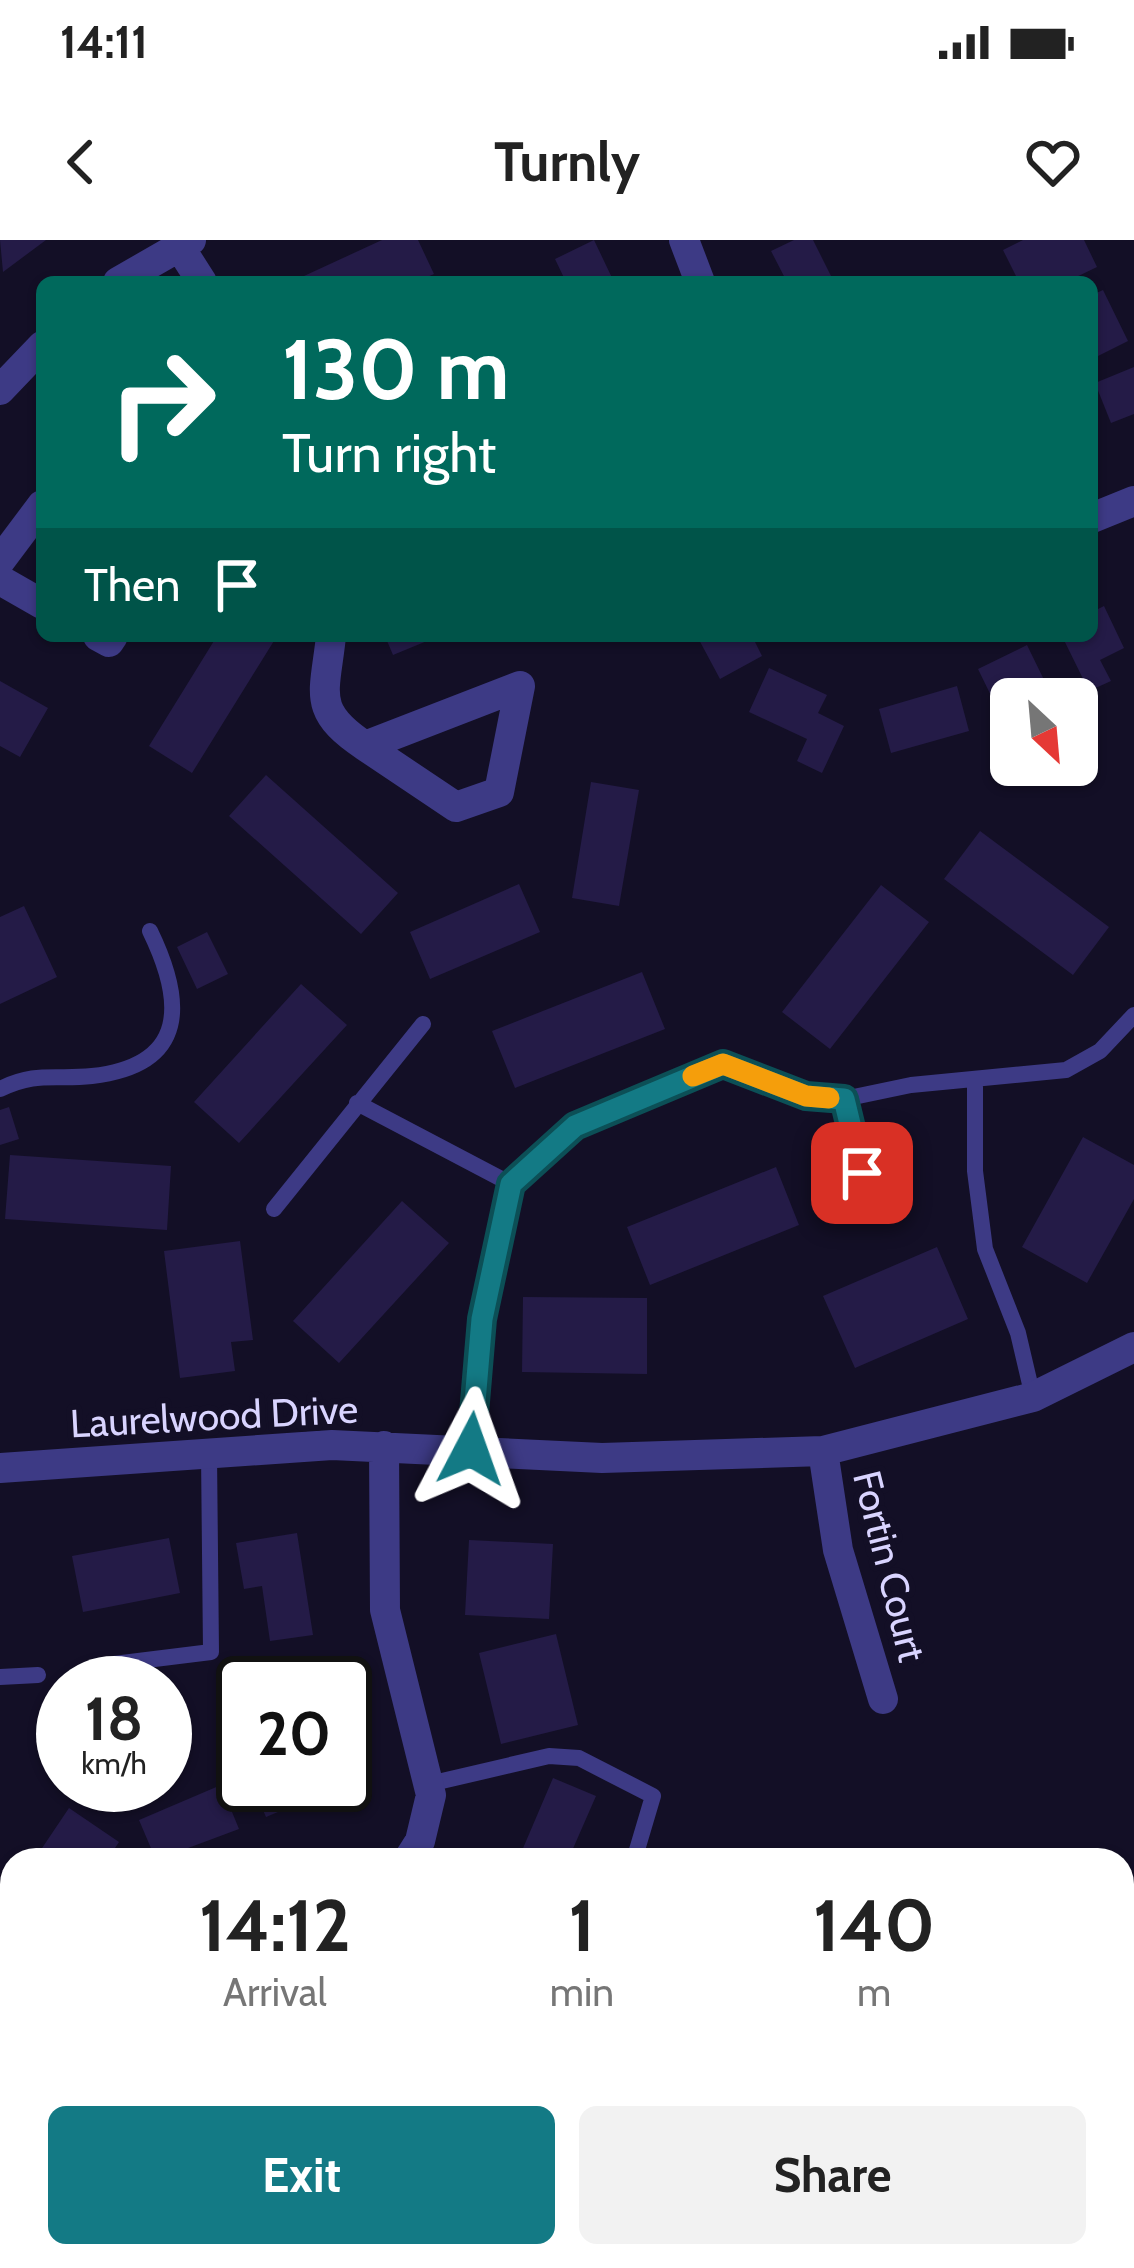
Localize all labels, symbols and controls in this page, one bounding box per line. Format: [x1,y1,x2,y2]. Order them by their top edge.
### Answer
text: 14:11 [60,15,148,69]
icon: back [48,129,114,195]
text: Turnly [494,129,640,195]
icon: heart [1020,129,1086,195]
text: 130 m [282,318,509,420]
icon: right [84,324,240,480]
text: Turn right [282,420,496,486]
icon: arrive [204,552,270,618]
text: Then [84,558,180,612]
north arrow [990,678,1098,786]
map controls [990,678,1098,786]
pin [811,1122,913,1224]
icon: arrive [829,1140,895,1206]
street label: Laurelwood Drive [69,1384,359,1448]
position arrow [408,1386,534,1512]
street label: Fortin Court [843,1465,937,1667]
speed limit sign: 20 [216,1656,372,1812]
text: 18 [85,1682,143,1755]
text: km/h [81,1745,147,1782]
text: 14:12 [199,1882,351,1969]
text: 1 [569,1882,595,1969]
text: 140 [813,1882,935,1969]
text: Arrival [223,1968,327,2016]
text: min [550,1968,614,2016]
text: m [857,1968,891,2016]
button: Exit [48,2106,555,2244]
button: Share [579,2106,1086,2244]

